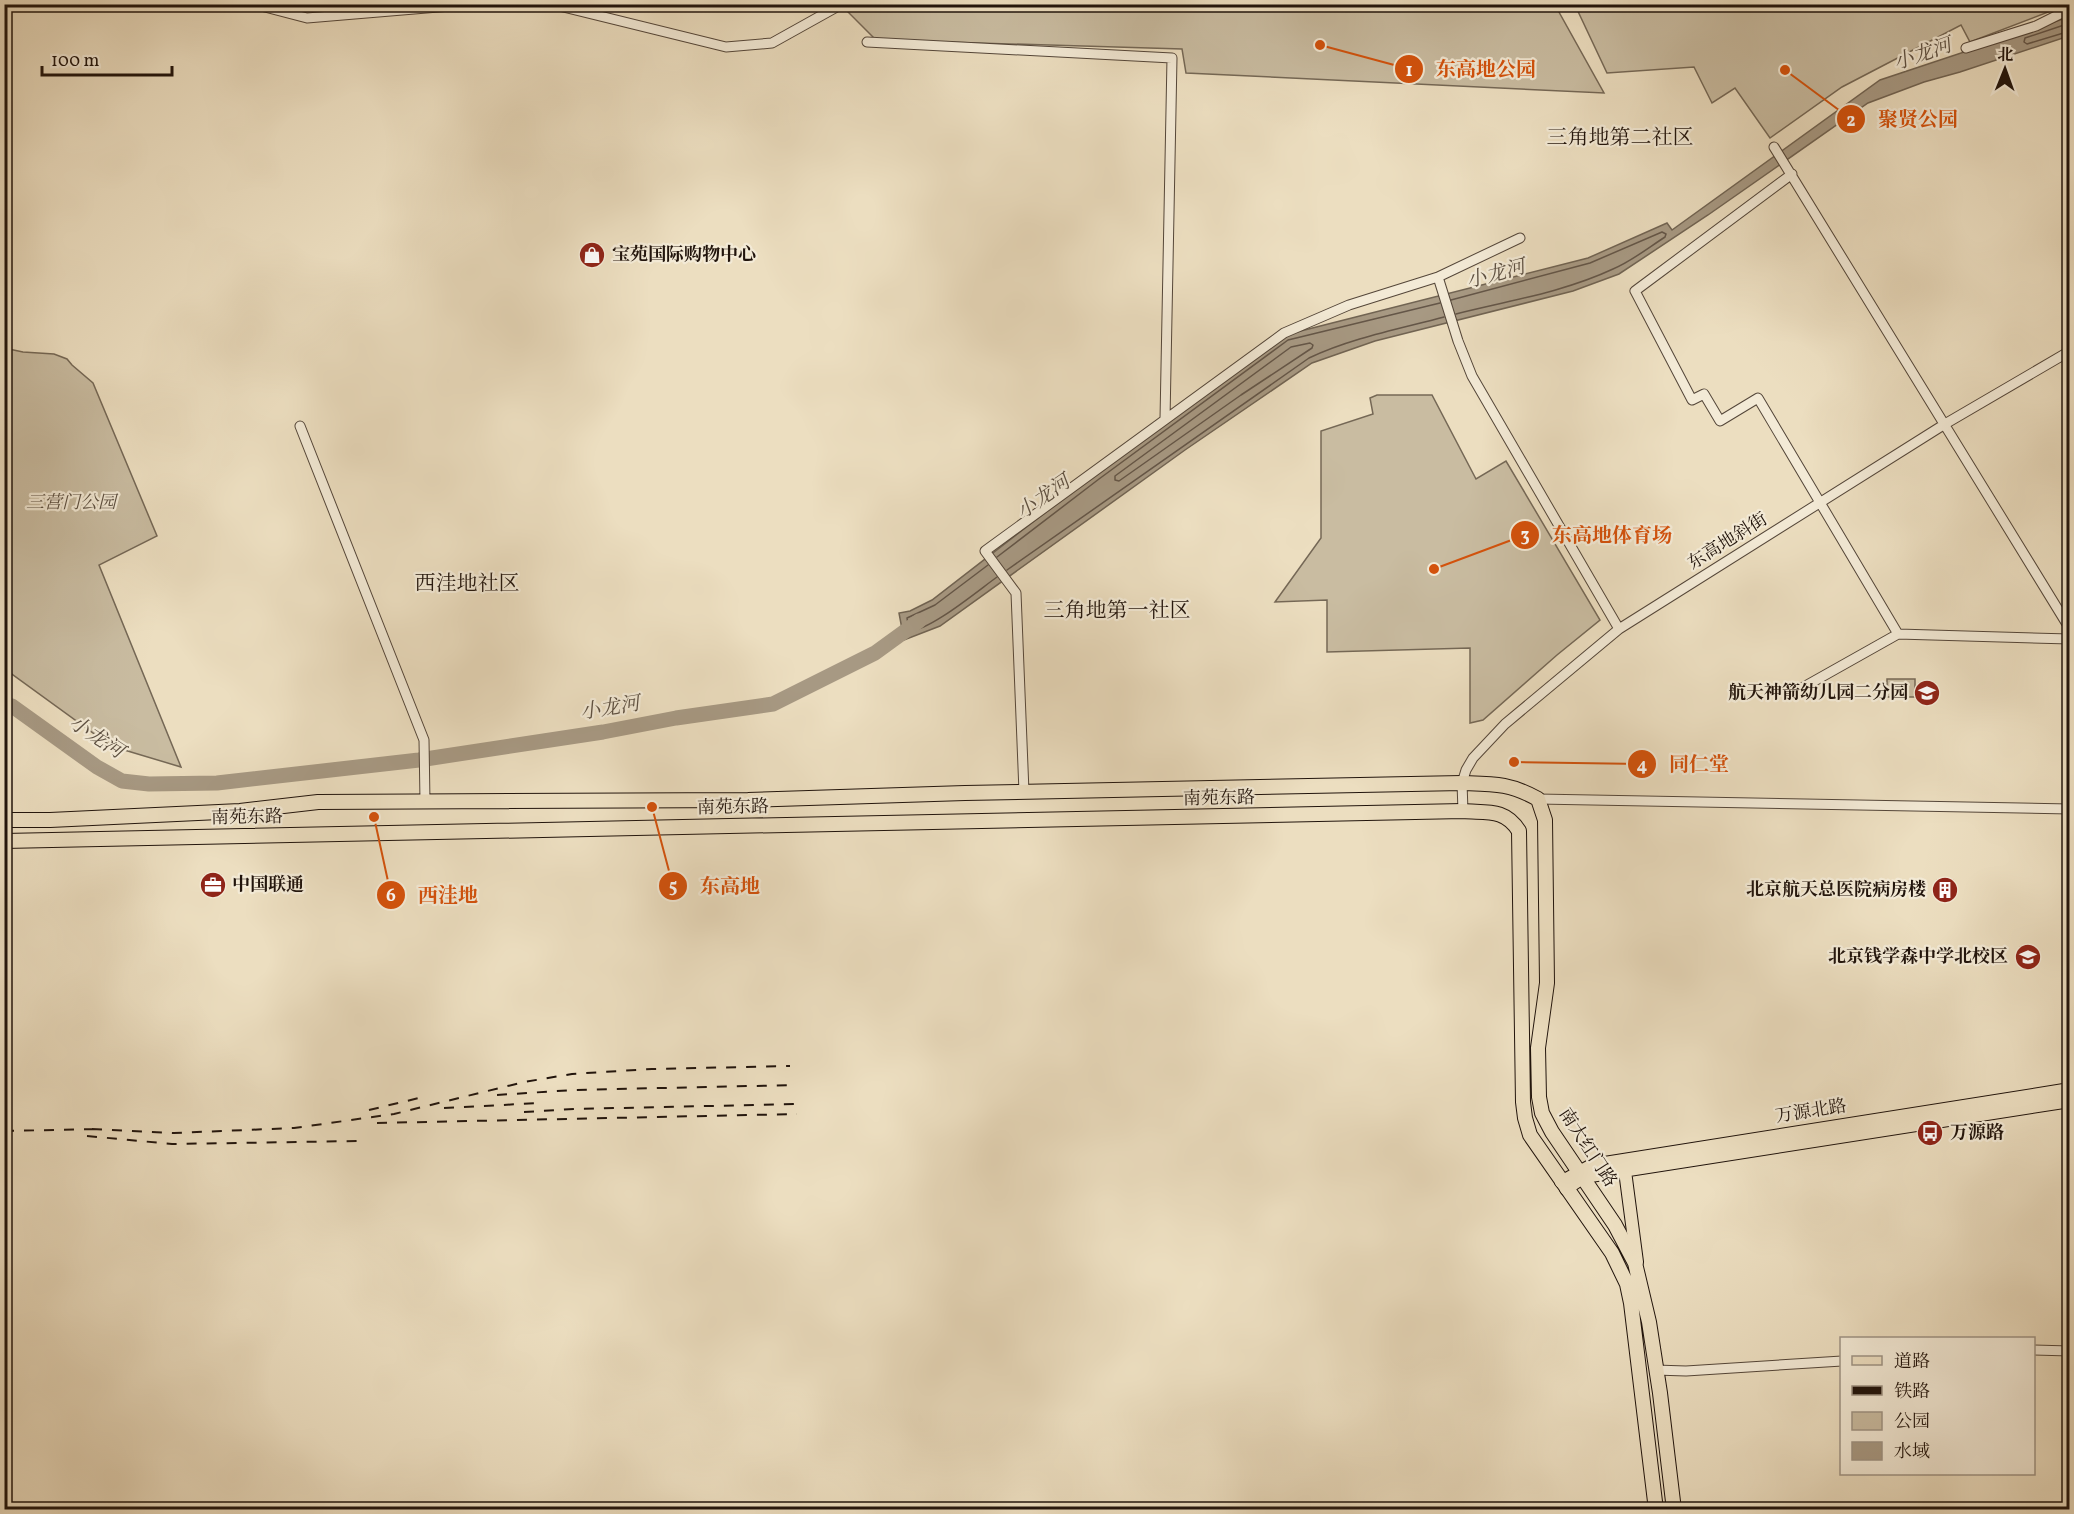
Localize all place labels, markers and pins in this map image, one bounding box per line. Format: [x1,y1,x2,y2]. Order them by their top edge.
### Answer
callout: 东高地公园 [1394,50,1548,88]
callout: 聚贤公园 [1836,100,1970,138]
shop icon: 宝苑国际购物中心 [577,240,607,270]
place label: 宝苑国际购物中心 [612,243,756,268]
callout: 东高地体育场 [1510,516,1684,554]
school or university icon: 航天神箭幼儿园二分园 [1912,678,1942,708]
place label: 航天神箭幼儿园二分园 [1728,681,1908,706]
callout: 同仁堂 [1627,745,1741,783]
callout: 东高地 [658,867,772,905]
office icon: 中国联通 [198,870,228,900]
place label: 中国联通 [232,873,304,898]
building icon: 北京航天总医院病房楼 [1930,875,1960,905]
callout: 西洼地 [376,876,490,914]
place label: 北京航天总医院病房楼 [1746,878,1926,903]
school or university icon: 北京钱学森中学北校区 [2013,942,2043,972]
place label: 北京钱学森中学北校区 [1828,945,2008,970]
bus stop icon: 万源路 [1915,1118,1945,1148]
place label: 万源路 [1950,1121,2004,1146]

